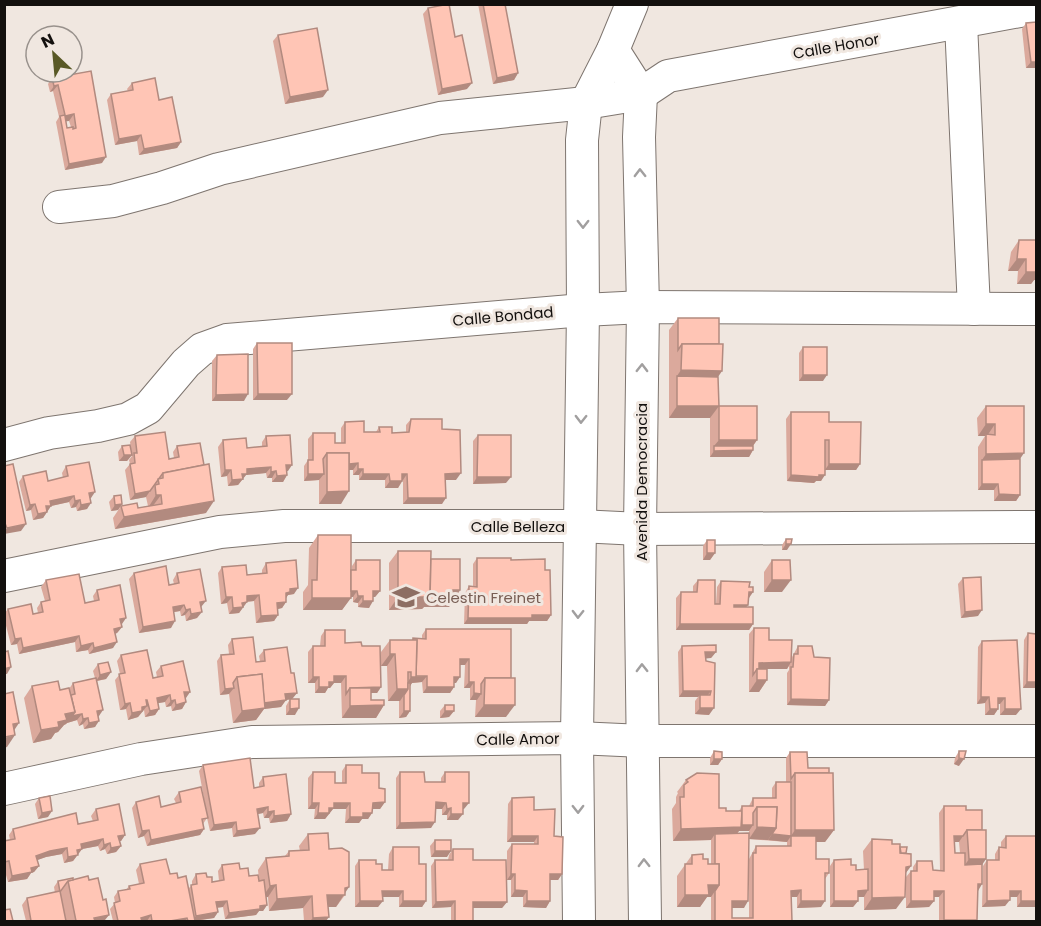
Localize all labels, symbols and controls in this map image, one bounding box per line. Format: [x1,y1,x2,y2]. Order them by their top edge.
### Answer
north arrow [24,24,84,84]
text: N [37,28,58,54]
street label: Calle Honor [791,28,881,64]
one-way arrow [634,169,646,178]
one-way arrow [577,220,589,229]
street label: Calle Bondad [452,301,554,331]
one-way arrow [636,364,649,373]
street label: Avenida Democracia [631,403,652,561]
one-way arrow [575,415,587,424]
street label: Calle Belleza [471,516,565,537]
school or university icon: Celestin Freinet [391,582,421,612]
place label: Celestin Freinet [426,587,541,608]
one-way arrow [572,610,585,619]
one-way arrow [636,664,648,673]
street label: Calle Amor [476,728,560,750]
one-way arrow [572,805,584,814]
one-way arrow [638,859,651,868]

